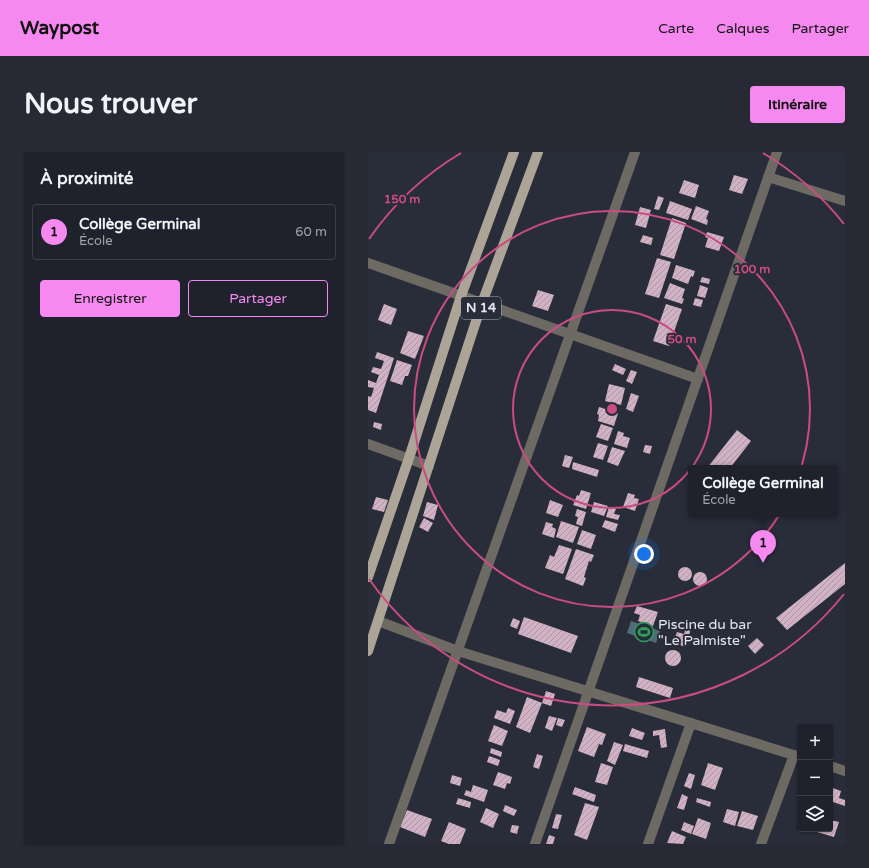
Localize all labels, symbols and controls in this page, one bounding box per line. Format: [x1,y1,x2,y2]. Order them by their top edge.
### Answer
text: Waypost [20,17,99,39]
text: Carte [658,20,694,37]
text: Calques [716,20,769,37]
text: Partager [791,20,849,37]
button: Itinéraire [750,86,845,123]
text: Nous trouver [24,87,197,121]
text: À proximité [40,168,133,189]
text: 150 m [384,192,420,206]
text: Collège Germinal [79,215,201,233]
text: 1 [50,224,58,240]
text: 60 m [295,224,327,240]
text: École [79,233,113,249]
text: 100 m [734,262,770,276]
button: Enregistrer [40,280,180,317]
button: Partager [188,280,328,317]
road number: N 14 [461,297,501,319]
text: 50 m [667,332,697,346]
centre of rings [605,402,619,416]
popup [688,465,838,517]
text: Collège Germinal [702,474,824,492]
text: École [702,492,736,508]
pin: 1 [750,530,776,563]
your location [634,544,654,564]
place label: Piscine du bar "Le Palmiste" [658,616,752,649]
sports icon: Piscine du bar "Le Palmiste" [633,621,655,643]
map controls [797,724,833,832]
button: + [797,724,833,760]
button: − [797,760,833,796]
button: layers [797,796,833,832]

